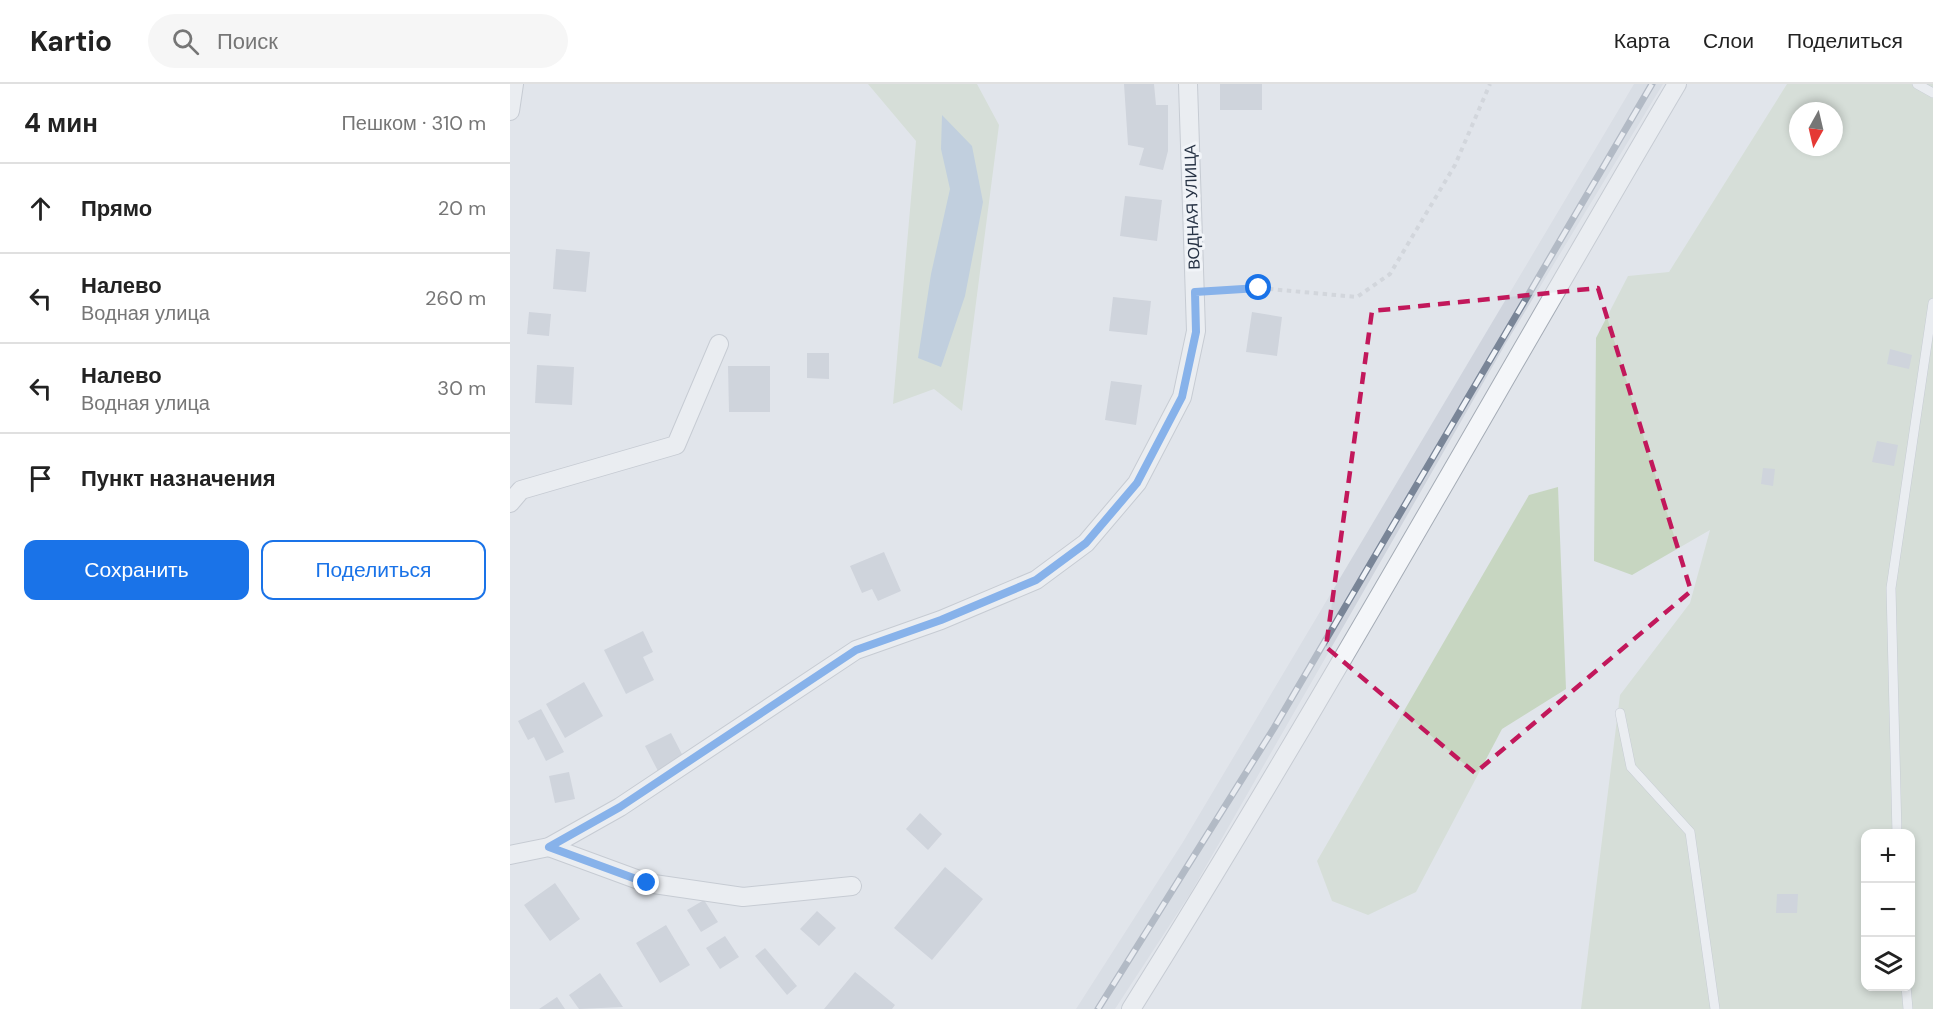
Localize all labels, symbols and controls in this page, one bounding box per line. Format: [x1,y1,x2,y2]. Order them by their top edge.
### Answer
search box [148,14,568,68]
text: Kartio [30,23,112,60]
icon: search [169,25,202,58]
text: Поиск [217,27,278,56]
text: Карта [1614,27,1670,55]
text: Слои [1703,27,1754,55]
text: Поделиться [1787,27,1903,55]
north arrow [1789,102,1843,156]
text: 4 мин [24,106,98,140]
text: Пешком · 310 m [341,110,486,136]
street label: ВОДНАЯ УЛИЦА [1179,144,1205,270]
icon: ahead [24,192,57,225]
text: Прямо [81,194,152,223]
text: 20 m [438,195,486,221]
text: Налево [81,271,162,300]
route start [1245,274,1271,300]
icon: left [24,282,57,315]
text: 260 m [425,285,486,311]
text: Водная улица [81,300,210,326]
text: Налево [81,361,162,390]
icon: left [24,372,57,405]
text: 30 m [437,375,486,401]
text: Водная улица [81,390,210,416]
icon: arrive [24,462,57,495]
text: Пункт назначения [81,464,276,493]
button: Сохранить [24,540,249,600]
button: Поделиться [261,540,486,600]
map controls [1861,829,1915,991]
button: + [1861,829,1915,883]
route end [633,869,659,895]
button: − [1861,883,1915,937]
button: layers [1861,937,1915,991]

